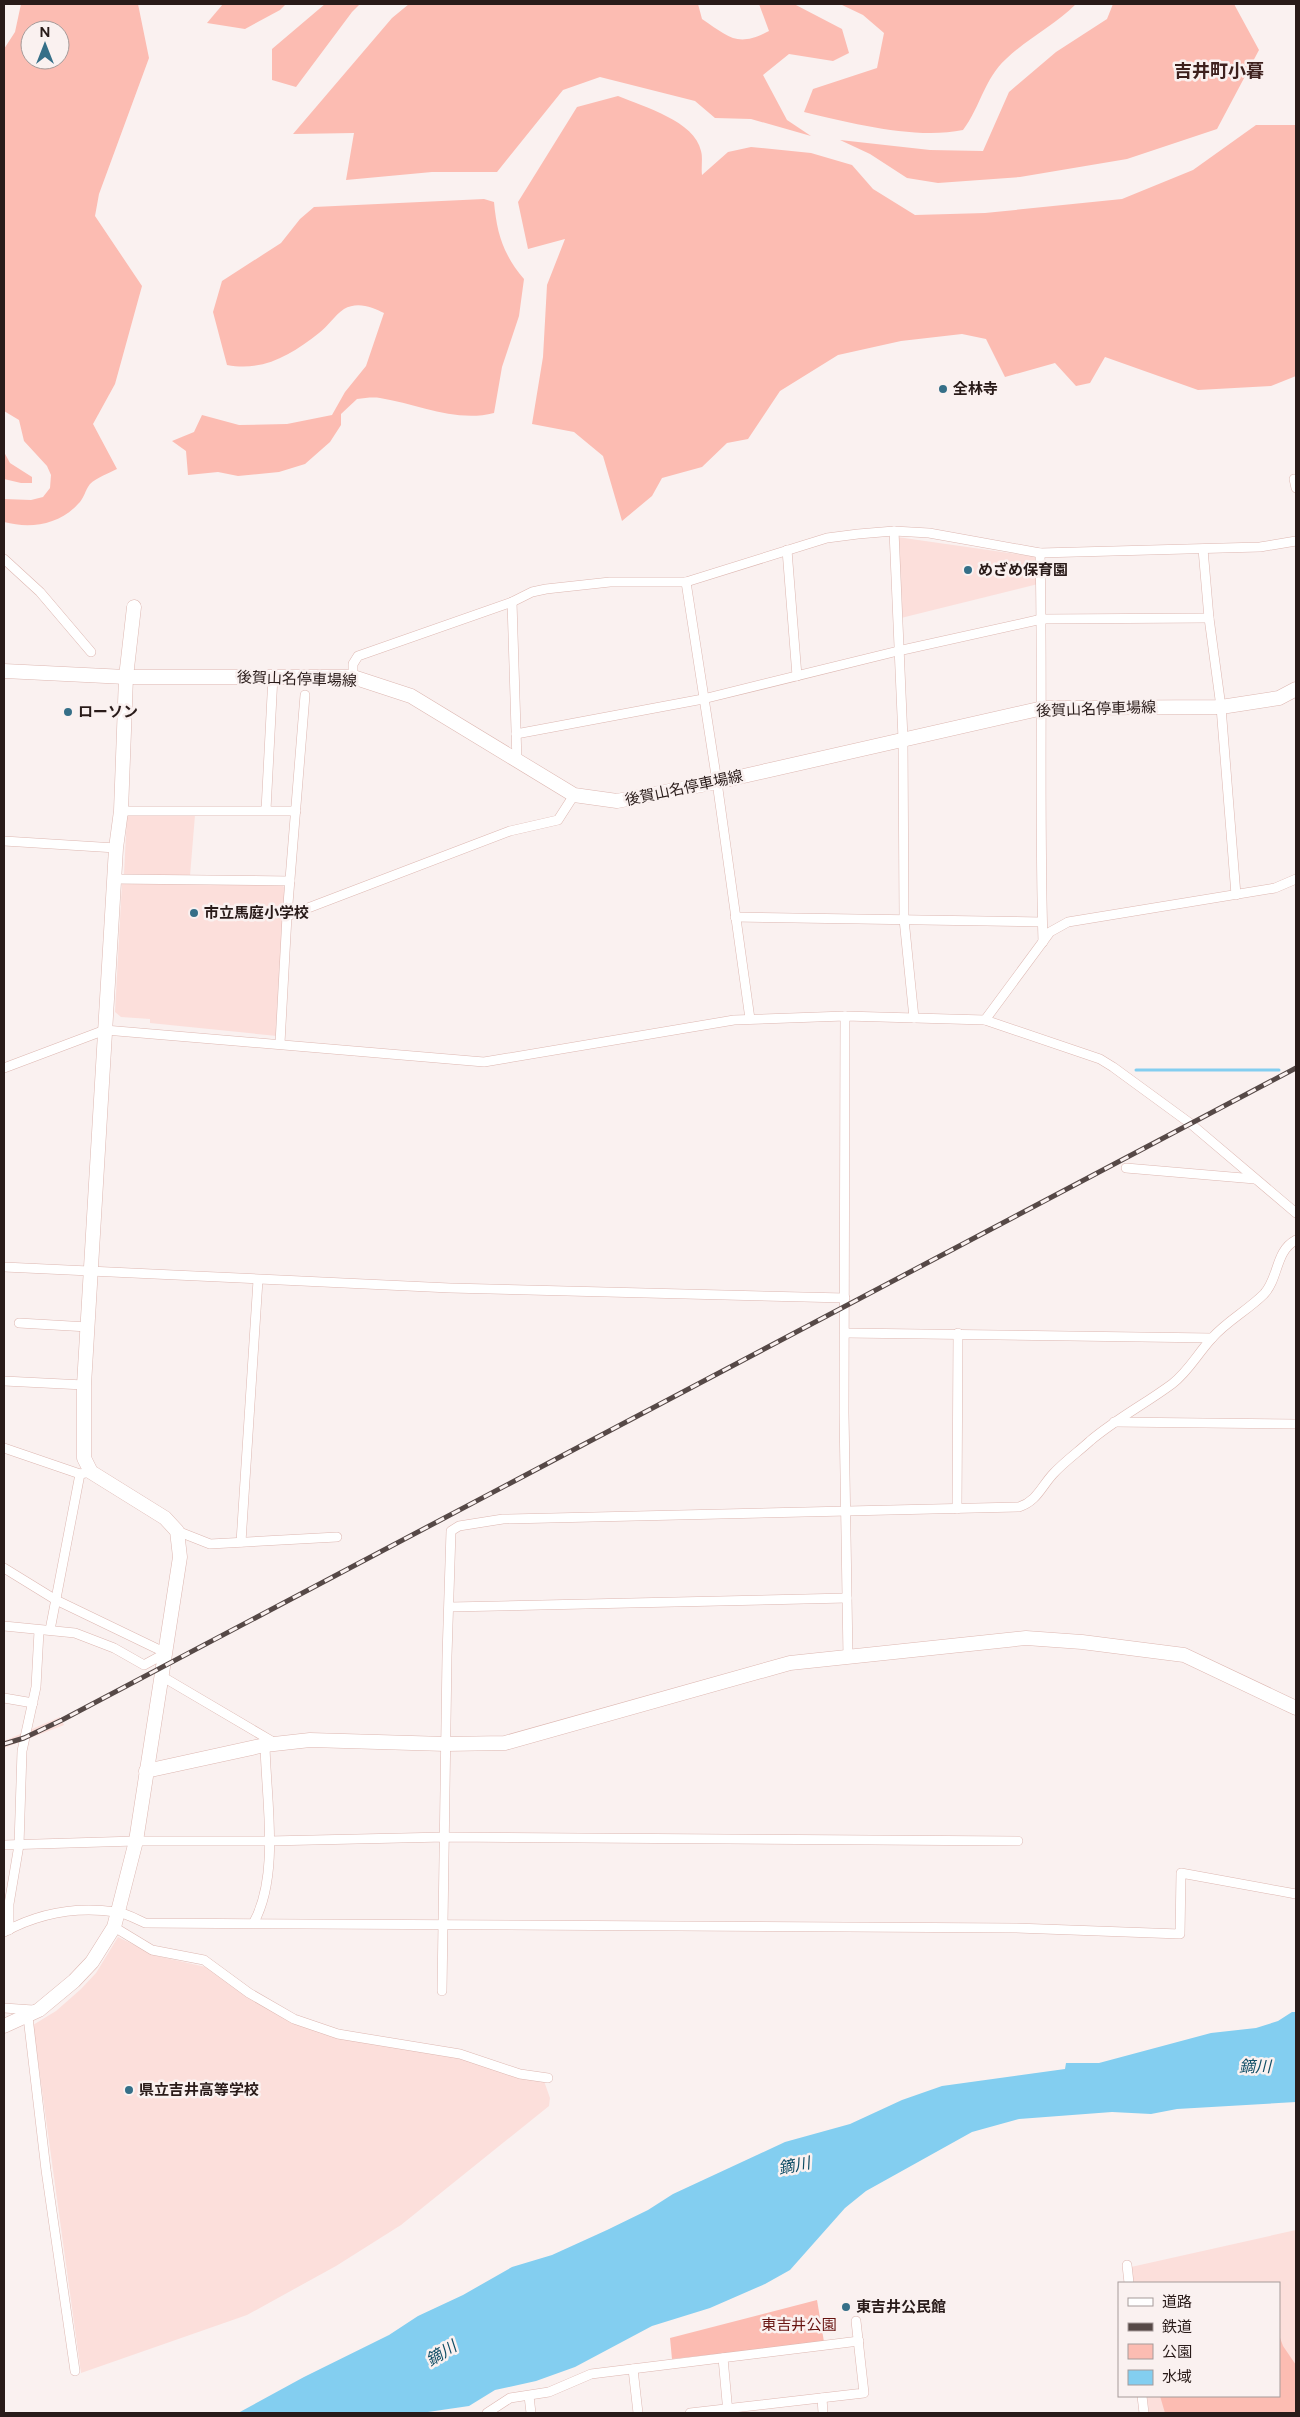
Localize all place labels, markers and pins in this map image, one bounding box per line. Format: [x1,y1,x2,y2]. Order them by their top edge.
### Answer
place label: 全林寺 [953,380,998,398]
marker: 全林寺 [937,383,949,395]
place label: めざめ保育園 [978,561,1068,579]
marker: めざめ保育園 [962,564,974,576]
place label: ローソン [78,703,138,721]
marker: ローソン [62,706,74,718]
place label: 市立馬庭小学校 [204,904,309,922]
marker: 市立馬庭小学校 [188,907,200,919]
place label: 県立吉井高等学校 [139,2081,259,2099]
marker: 県立吉井高等学校 [123,2084,135,2096]
place label: 東吉井公民館 [856,2298,946,2316]
marker: 東吉井公民館 [840,2301,852,2313]

